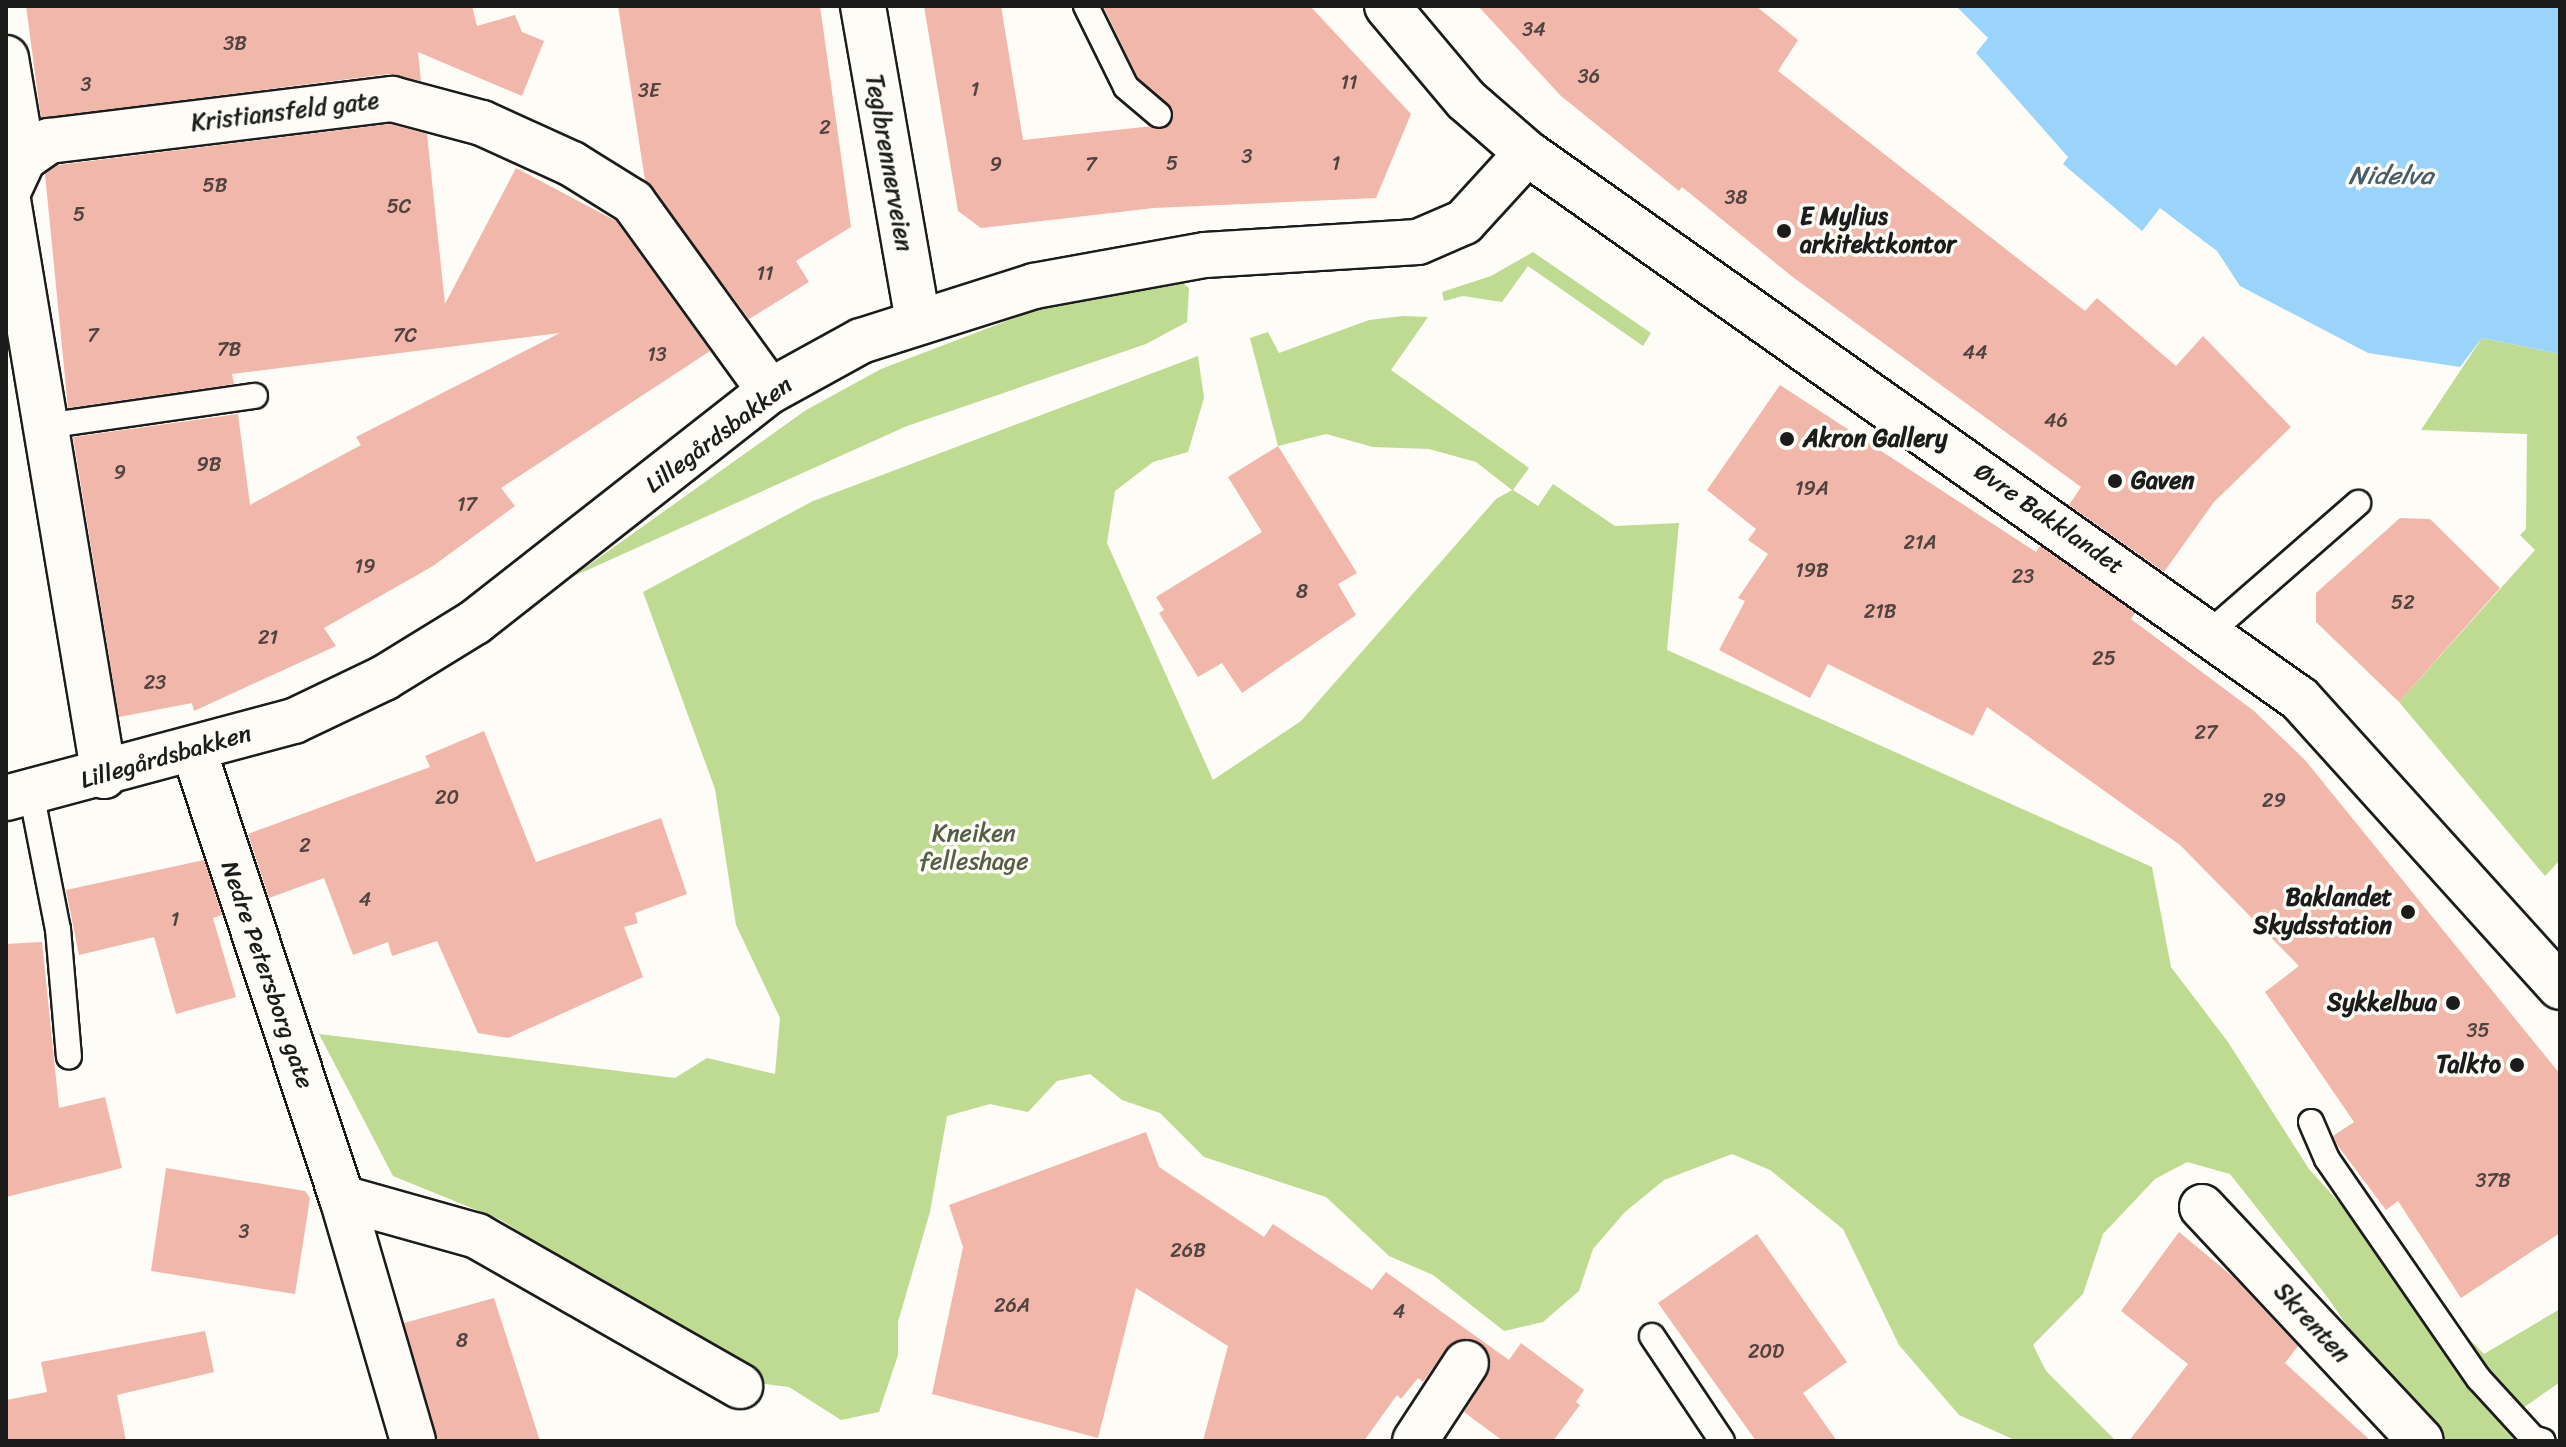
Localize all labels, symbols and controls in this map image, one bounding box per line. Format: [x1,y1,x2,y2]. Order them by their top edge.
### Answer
house number: 34 [1522,17,1546,41]
house number: 3B [223,31,247,55]
house number: 36 [1578,64,1600,88]
house number: 11 [1340,70,1358,94]
house number: 3 [81,72,91,96]
street label: Teglbrennerveien [859,72,919,254]
house number: 1 [971,77,979,101]
house number: 3E [638,78,660,102]
street label: Kristiansfeld gate [189,86,381,138]
house number: 2 [819,115,831,139]
house number: 3 [1242,144,1252,168]
house number: 5 [1166,151,1178,175]
house number: 1 [1332,151,1340,175]
house number: 9 [990,152,1002,176]
house number: 7 [1085,152,1097,176]
water label: Nidelva [2349,160,2433,192]
house number: 5B [203,173,227,197]
house number: 38 [1724,185,1748,209]
house number: 5C [387,194,411,218]
house number: 5 [73,202,85,226]
place label: E Mylius arkitektkontor [1800,203,1956,259]
marker: E Mylius arkitektkontor [1775,222,1793,240]
house number: 11 [756,261,774,285]
house number: 7 [87,323,99,347]
house number: 7C [393,323,417,347]
house number: 7B [217,337,241,361]
house number: 44 [1963,340,1987,364]
house number: 13 [647,342,667,366]
street label: Lillegårdsbakken [640,370,798,500]
house number: 46 [2044,408,2068,432]
place label: Akron Gallery [1803,425,1948,453]
marker: Akron Gallery [1778,430,1796,448]
house number: 9B [197,452,221,476]
street label: Øvre Bakklandet [1970,457,2128,581]
house number: 9 [114,460,126,484]
place label: Gaven [2131,467,2194,495]
marker: Gaven [2106,472,2124,490]
house number: 19A [1795,476,1829,500]
house number: 17 [457,492,477,516]
house number: 21A [1903,530,1937,554]
house number: 19 [355,554,375,578]
house number: 19B [1795,558,1829,582]
house number: 23 [2012,564,2034,588]
house number: 8 [1296,579,1308,603]
house number: 52 [2391,590,2415,614]
house number: 21B [1864,599,1896,623]
house number: 21 [258,625,278,649]
house number: 25 [2092,646,2116,670]
house number: 23 [144,670,166,694]
street label: Lillegårdsbakken [77,719,255,795]
house number: 27 [2195,720,2217,744]
house number: 20 [435,785,459,809]
house number: 29 [2262,788,2286,812]
park label: Kneiken felleshage [919,820,1029,876]
house number: 2 [299,833,311,857]
street label: Nedre Petersborg gate [214,857,320,1093]
place label: Baklandet Skydsstation [2253,884,2392,940]
house number: 4 [359,887,371,911]
marker: Baklandet Skydsstation [2399,903,2417,921]
house number: 1 [171,907,179,931]
place label: Sykkelbua [2327,989,2437,1017]
marker: Sykkelbua [2444,994,2462,1012]
house number: 35 [2466,1018,2490,1042]
place label: Talkto [2436,1051,2501,1079]
marker: Talkto [2508,1056,2526,1074]
house number: 37B [2475,1168,2511,1192]
house number: 3 [239,1219,249,1243]
house number: 26B [1170,1238,1206,1262]
street label: Skrenten [2268,1277,2356,1369]
house number: 26A [994,1293,1030,1317]
house number: 4 [1393,1299,1405,1323]
house number: 8 [456,1328,468,1352]
house number: 20D [1748,1339,1784,1363]

